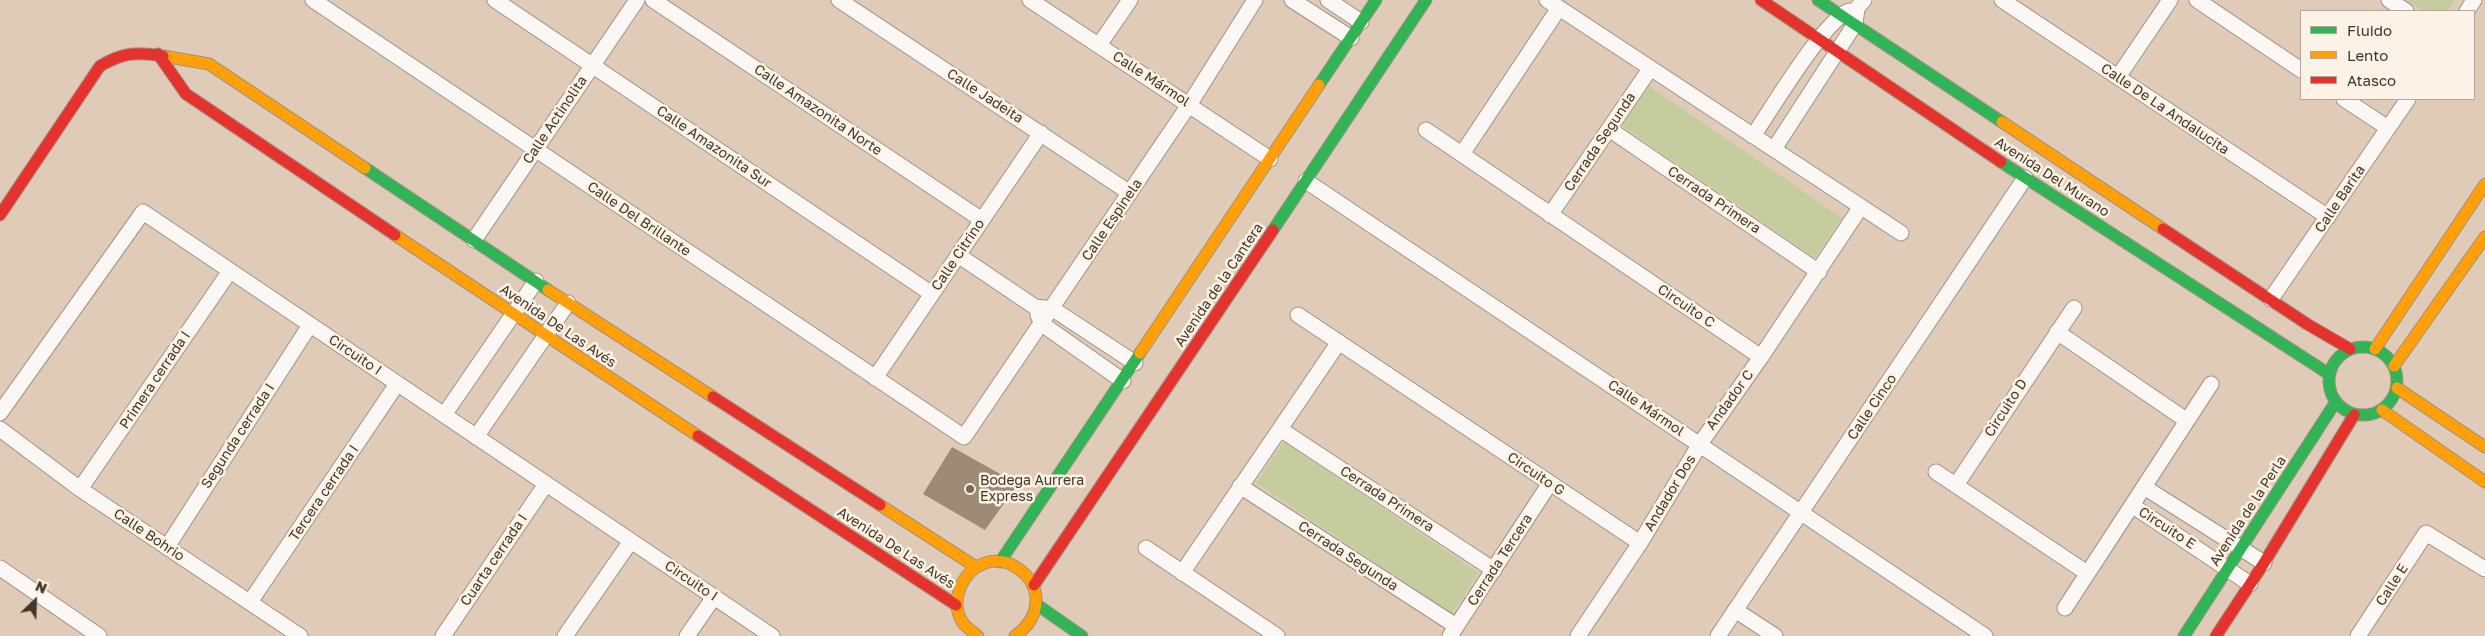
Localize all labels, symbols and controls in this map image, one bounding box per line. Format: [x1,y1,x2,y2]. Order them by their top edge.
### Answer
legend [2300,10,2475,100]
text: Fluido [2347,21,2392,39]
text: Lento [2347,46,2388,64]
street label: Calle Mármol [1109,48,1193,110]
street label: Calle De La Andalucita [2098,60,2232,158]
street label: Calle Amazonita Norte [751,61,885,159]
street label: Calle Jadeita [944,65,1026,127]
text: Atasco [2347,71,2396,89]
street label: Calle Actinolita [519,73,591,167]
street label: Cerrada Segunda [1561,89,1639,195]
street label: Calle Amazonita Sur [653,102,775,192]
street label: Avenida Del Murano [1992,134,2112,220]
street label: Calle Barita [2311,162,2369,236]
street label: Cerrada Primera [1664,163,1764,237]
street label: Calle Espinela [1078,176,1146,264]
street label: Calle Del Brillante [584,178,694,260]
street label: Calle Citrino [928,216,988,294]
street label: Avenida de la Cantera [1171,220,1267,350]
street label: Avenida De Las Avés [497,281,619,371]
street label: Circuito C [1654,281,1718,331]
street label: Primera cerrada I [116,328,194,432]
street label: Circuito I [325,331,385,379]
street label: Andador C [1703,367,1757,433]
street label: Calle Cinco [1844,371,1900,443]
street label: Calle Mármol [1605,376,1687,440]
street label: Circuito D [1981,376,2031,440]
street label: Segunda cerrada I [198,380,278,492]
street label: Tercera cerrada I [286,442,362,544]
street label: Circuito G [1504,449,1568,499]
street label: Andador Dos [1641,452,1699,534]
street label: Avenida de la Perla [2206,453,2290,569]
street label: Cerrada Primera [1337,462,1437,536]
place label: Bodega Aurrera Express [980,473,1084,506]
marker: Bodega Aurrera Express [964,483,976,495]
street label: Circuito E [2135,503,2199,553]
street label: Avenida De Las Avés [834,504,958,592]
street label: Calle Bohrio [110,505,188,565]
street label: Cuarta cerrada I [457,511,531,609]
street label: Cerrada Tercera [1464,511,1536,609]
street label: Cerrada Segunda [1295,517,1401,595]
street label: Circuito I [661,557,721,605]
street label: Calle E [2372,561,2412,609]
north arrow [10,576,60,626]
text: N [33,577,50,597]

